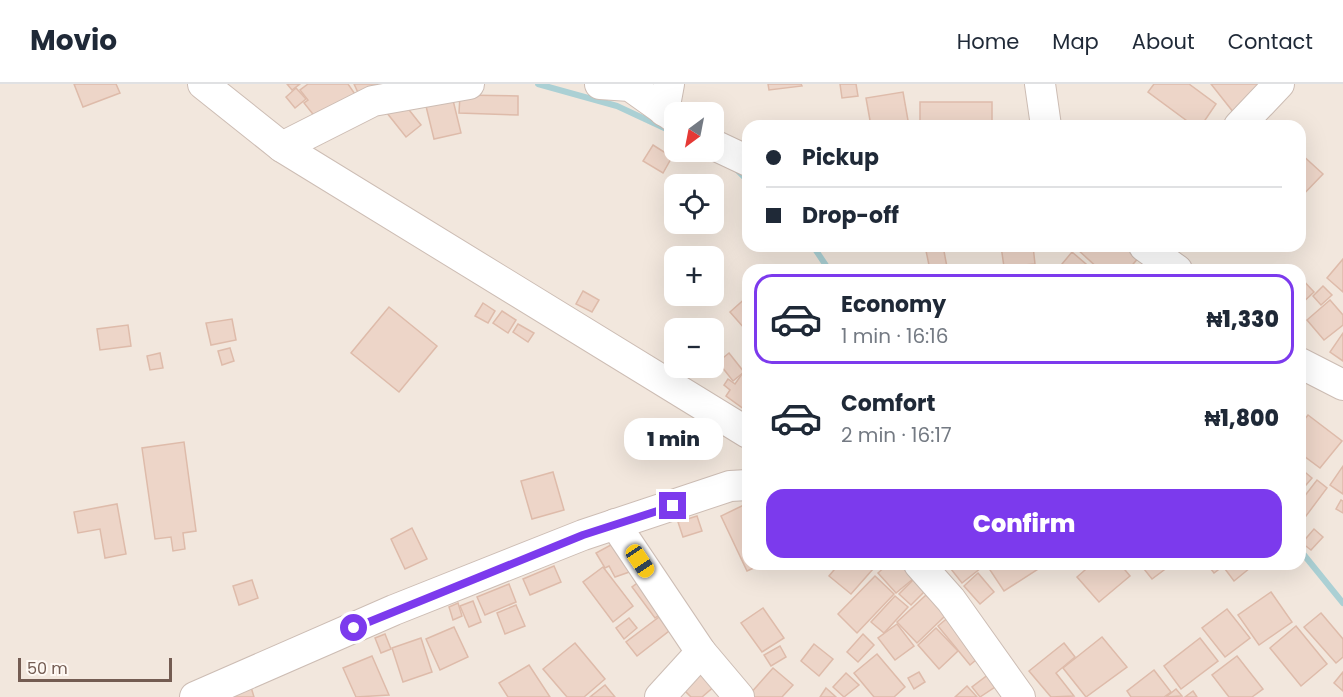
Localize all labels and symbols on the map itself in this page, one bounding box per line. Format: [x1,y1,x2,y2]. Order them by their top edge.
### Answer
north arrow [664,102,724,162]
callout: 1 min [624,419,722,461]
route end [659,492,686,519]
car [622,541,658,581]
route start [340,614,367,641]
scale bar [18,655,172,682]

